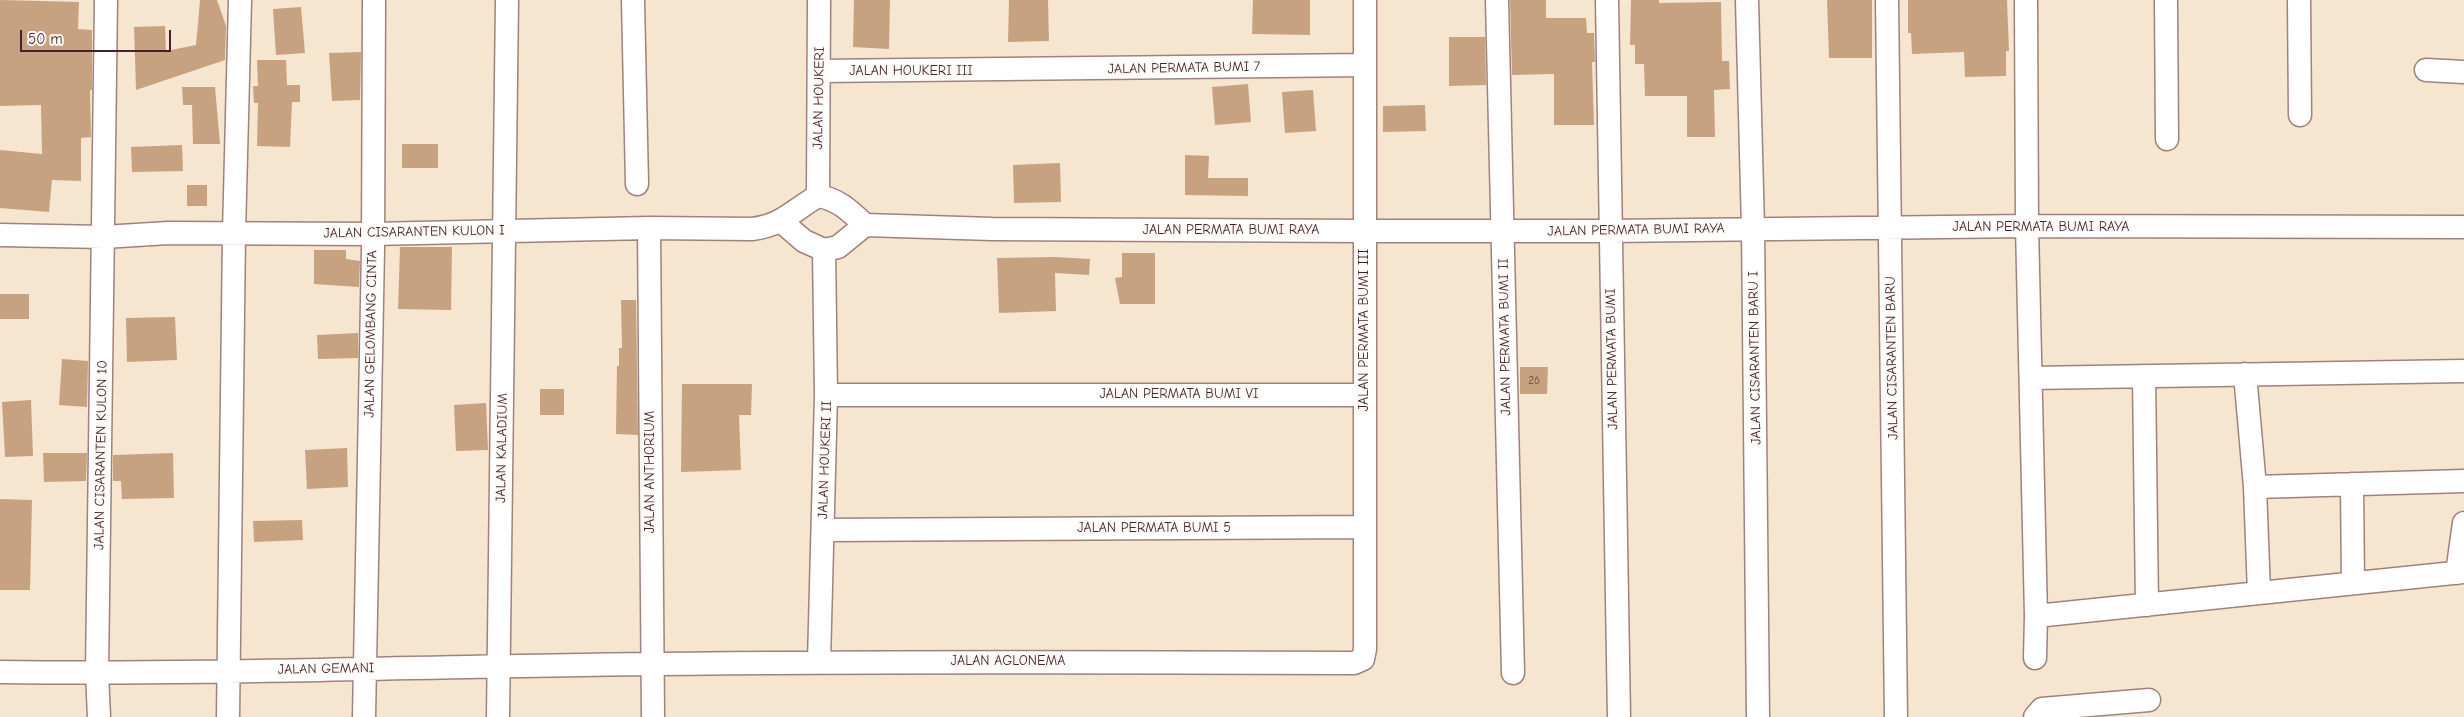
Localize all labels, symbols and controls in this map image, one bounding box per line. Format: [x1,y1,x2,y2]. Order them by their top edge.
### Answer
scale bar [22,20,174,52]
text: 50 m [28,30,63,48]
street label: JALAN HOUKERI [810,47,828,149]
street label: JALAN PERMATA BUMI 7 [1107,58,1261,78]
street label: JALAN HOUKERI III [849,63,973,79]
street label: JALAN PERMATA BUMI RAYA [1953,219,2129,235]
street label: JALAN PERMATA BUMI RAYA [1547,220,1725,240]
street label: JALAN CISARANTEN KULON I [323,222,505,242]
street label: JALAN PERMATA BUMI RAYA [1143,222,1319,238]
street label: JALAN PERMATA BUMI III [1356,249,1372,411]
street label: JALAN GELOMBANG CINTA [361,250,381,418]
street label: JALAN PERMATA BUMI II [1495,258,1515,416]
street label: JALAN CISARANTEN BARU I [1745,271,1765,445]
street label: JALAN CISARANTEN BARU [1882,276,1902,440]
street label: JALAN PERMATA BUMI [1602,288,1622,430]
street label: JALAN CISARANTEN KULON 10 [91,360,111,550]
house number: 26 [1528,374,1540,388]
street label: JALAN PERMATA BUMI VI [1099,386,1259,402]
street label: JALAN KALADIUM [493,393,511,503]
street label: JALAN HOUKERI II [815,401,835,519]
street label: JALAN ANTHORIUM [642,411,658,533]
street label: JALAN PERMATA BUMI 5 [1077,520,1231,536]
street label: JALAN AGLONEMA [951,653,1065,669]
street label: JALAN GEMANI [278,660,374,678]

